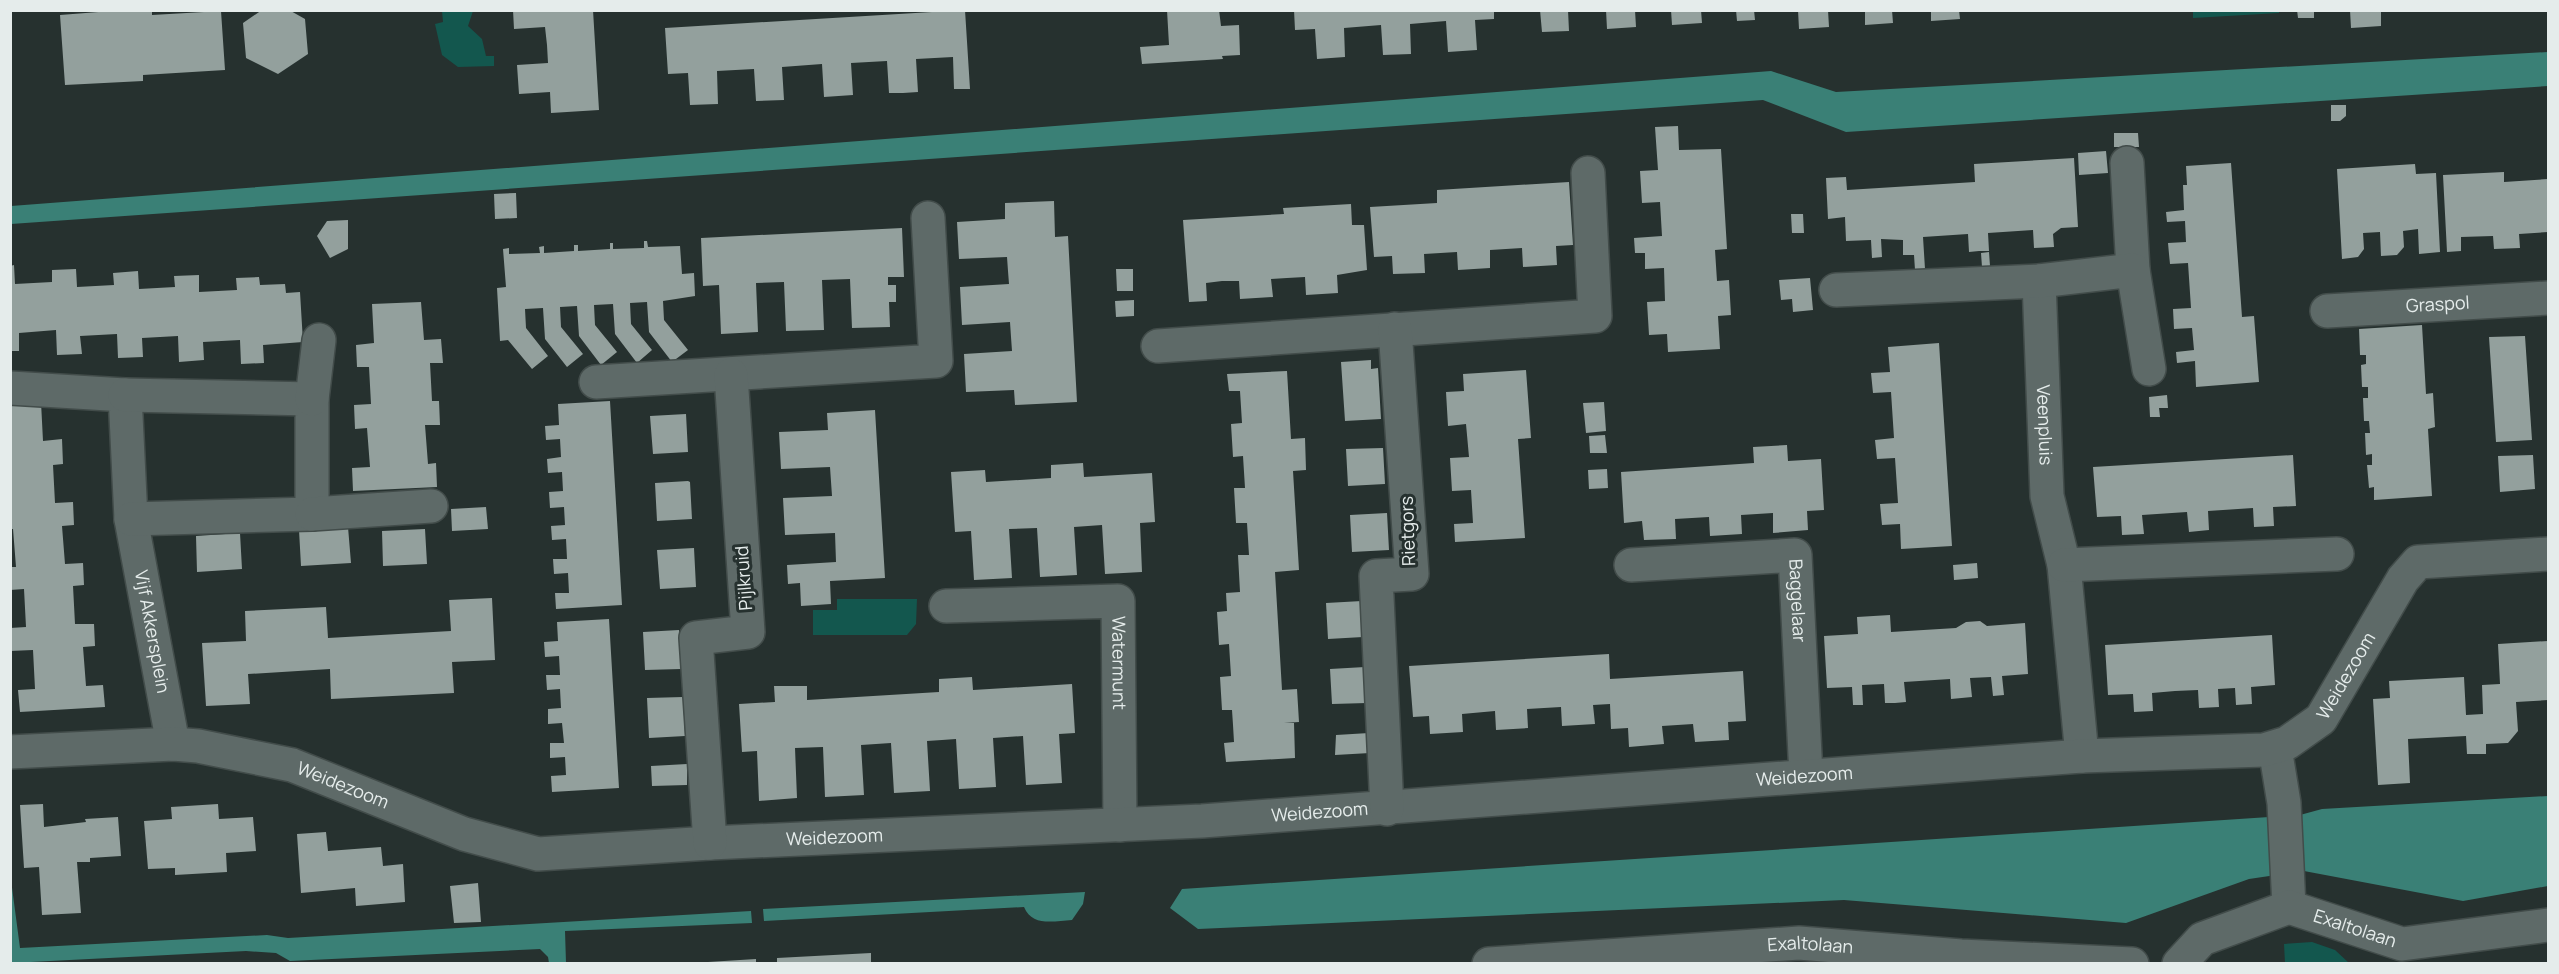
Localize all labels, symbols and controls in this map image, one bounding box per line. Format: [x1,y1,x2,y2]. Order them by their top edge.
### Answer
street label: Graspol [2405,290,2470,317]
street label: Veenpluis [2032,384,2059,466]
street label: Rietgors [1394,496,1420,567]
street label: Pijlkruid [729,545,757,611]
street label: Baggelaar [1784,558,1812,643]
street label: Vijf Akkersplein [130,568,176,695]
street label: Watermunt [1107,616,1132,710]
street label: Weidezoom [2310,628,2380,723]
street label: Weidezoom [294,755,393,814]
street label: Weidezoom [1755,760,1854,791]
street label: Weidezoom [1270,796,1369,827]
street label: Weidezoom [785,822,883,851]
street label: Exaltolaan [2311,903,2400,952]
street label: Exaltolaan [1766,930,1854,958]

